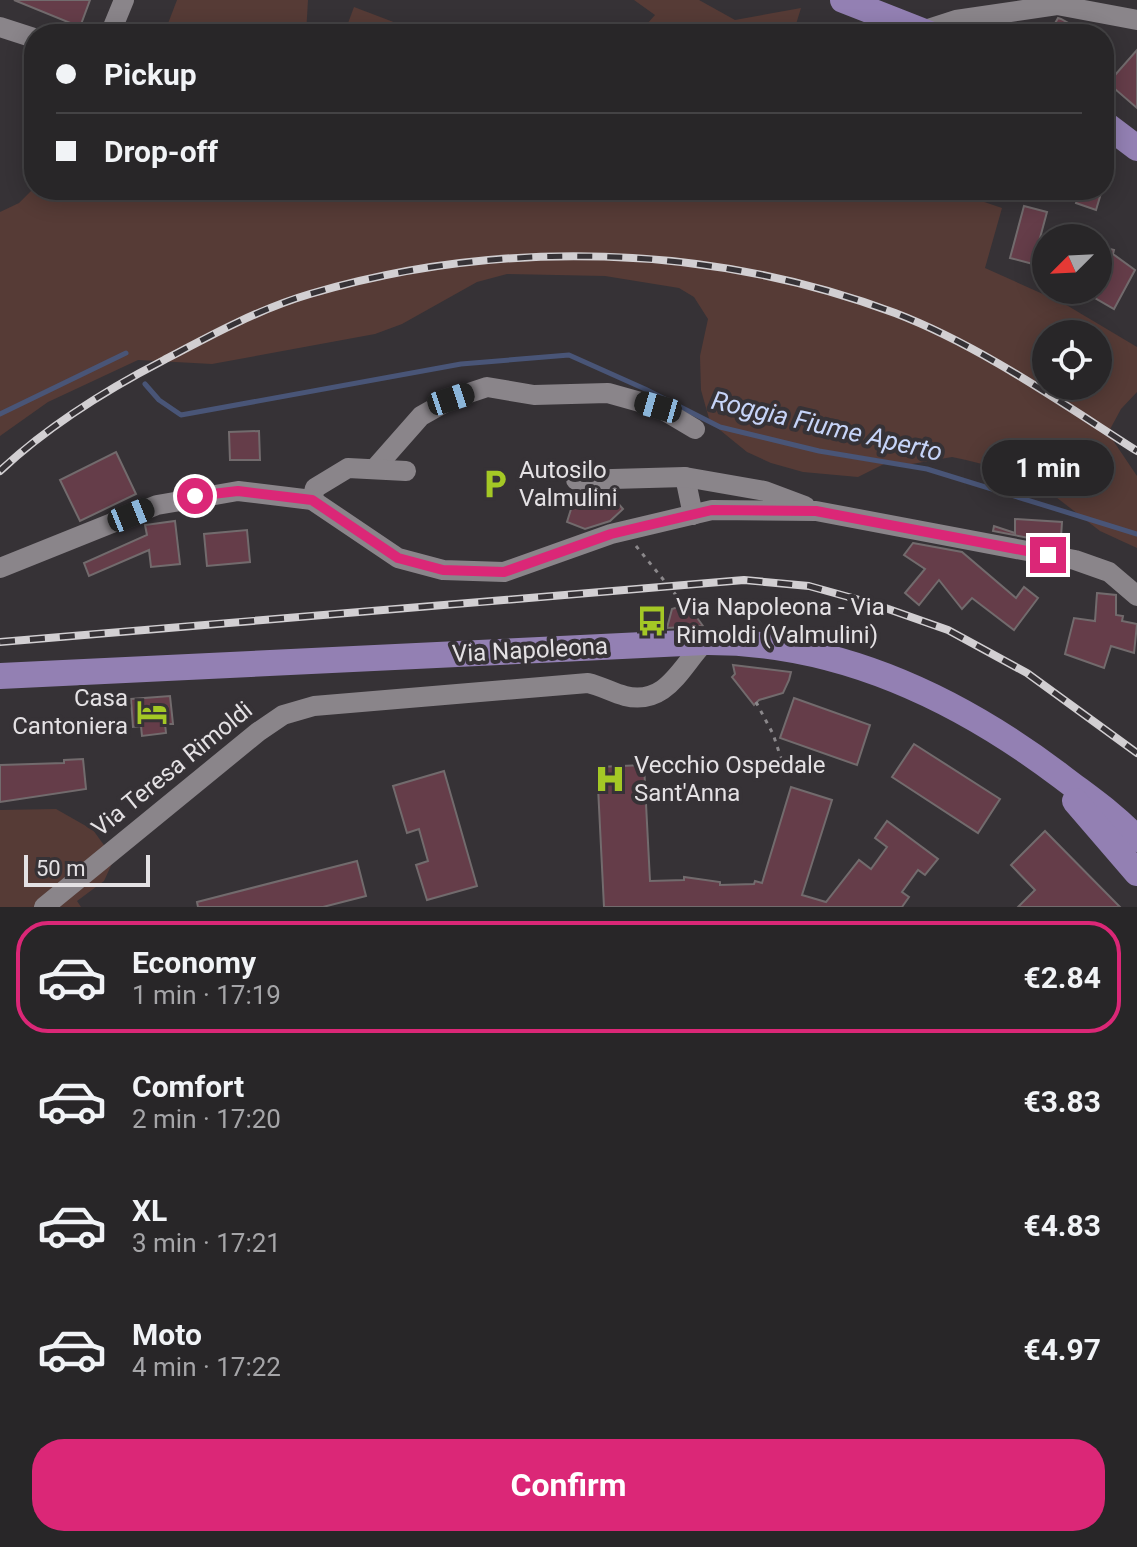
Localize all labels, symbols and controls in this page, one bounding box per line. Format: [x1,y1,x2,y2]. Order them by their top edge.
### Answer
text: Pickup [104,57,197,92]
text: Drop-off [104,134,218,169]
north arrow [1032,224,1112,304]
map controls [1032,224,1112,400]
button: locate [1032,320,1112,400]
car [424,380,478,418]
water label: Roggia Fiume Aperto [709,385,945,467]
car [632,389,684,425]
callout: 1 min [982,439,1114,495]
text: 1 min [1015,453,1081,483]
place label: Autosilo Valmulini [519,456,618,512]
parking icon: Autosilo Valmulini [478,467,512,501]
route start [177,478,213,514]
car [104,495,158,535]
route end [1030,537,1066,573]
place label: Via Napoleona - Via Rimoldi (Valmulini) [676,593,885,649]
bus stop icon: Via Napoleona - Via Rimoldi (Valmulini) [635,604,669,638]
street label: Via Napoleona [451,632,609,668]
place label: Casa Cantoniera [12,684,128,740]
hotel icon: Casa Cantoniera [135,695,169,729]
street label: Via Teresa Rimoldi [86,696,258,842]
place label: Vecchio Ospedale Sant'Anna [634,751,826,807]
hospital icon: Vecchio Ospedale Sant'Anna [593,762,627,796]
scale bar [24,851,150,887]
text: 50 m [36,856,85,881]
icon: car [36,941,108,1013]
text: Economy [132,945,256,980]
text: €2.84 [1023,960,1101,995]
text: 1 min · 17:19 [132,980,281,1010]
icon: car [36,1065,108,1137]
text: Comfort [132,1069,244,1104]
text: €3.83 [1023,1084,1101,1119]
text: 2 min · 17:20 [132,1104,281,1134]
icon: car [36,1189,108,1261]
text: XL [132,1193,167,1228]
text: €4.83 [1023,1208,1101,1243]
text: 3 min · 17:21 [132,1228,281,1258]
icon: car [36,1313,108,1385]
text: Moto [132,1317,202,1352]
text: €4.97 [1023,1332,1101,1367]
text: 4 min · 17:22 [132,1352,281,1382]
button: Confirm [32,1439,1105,1531]

